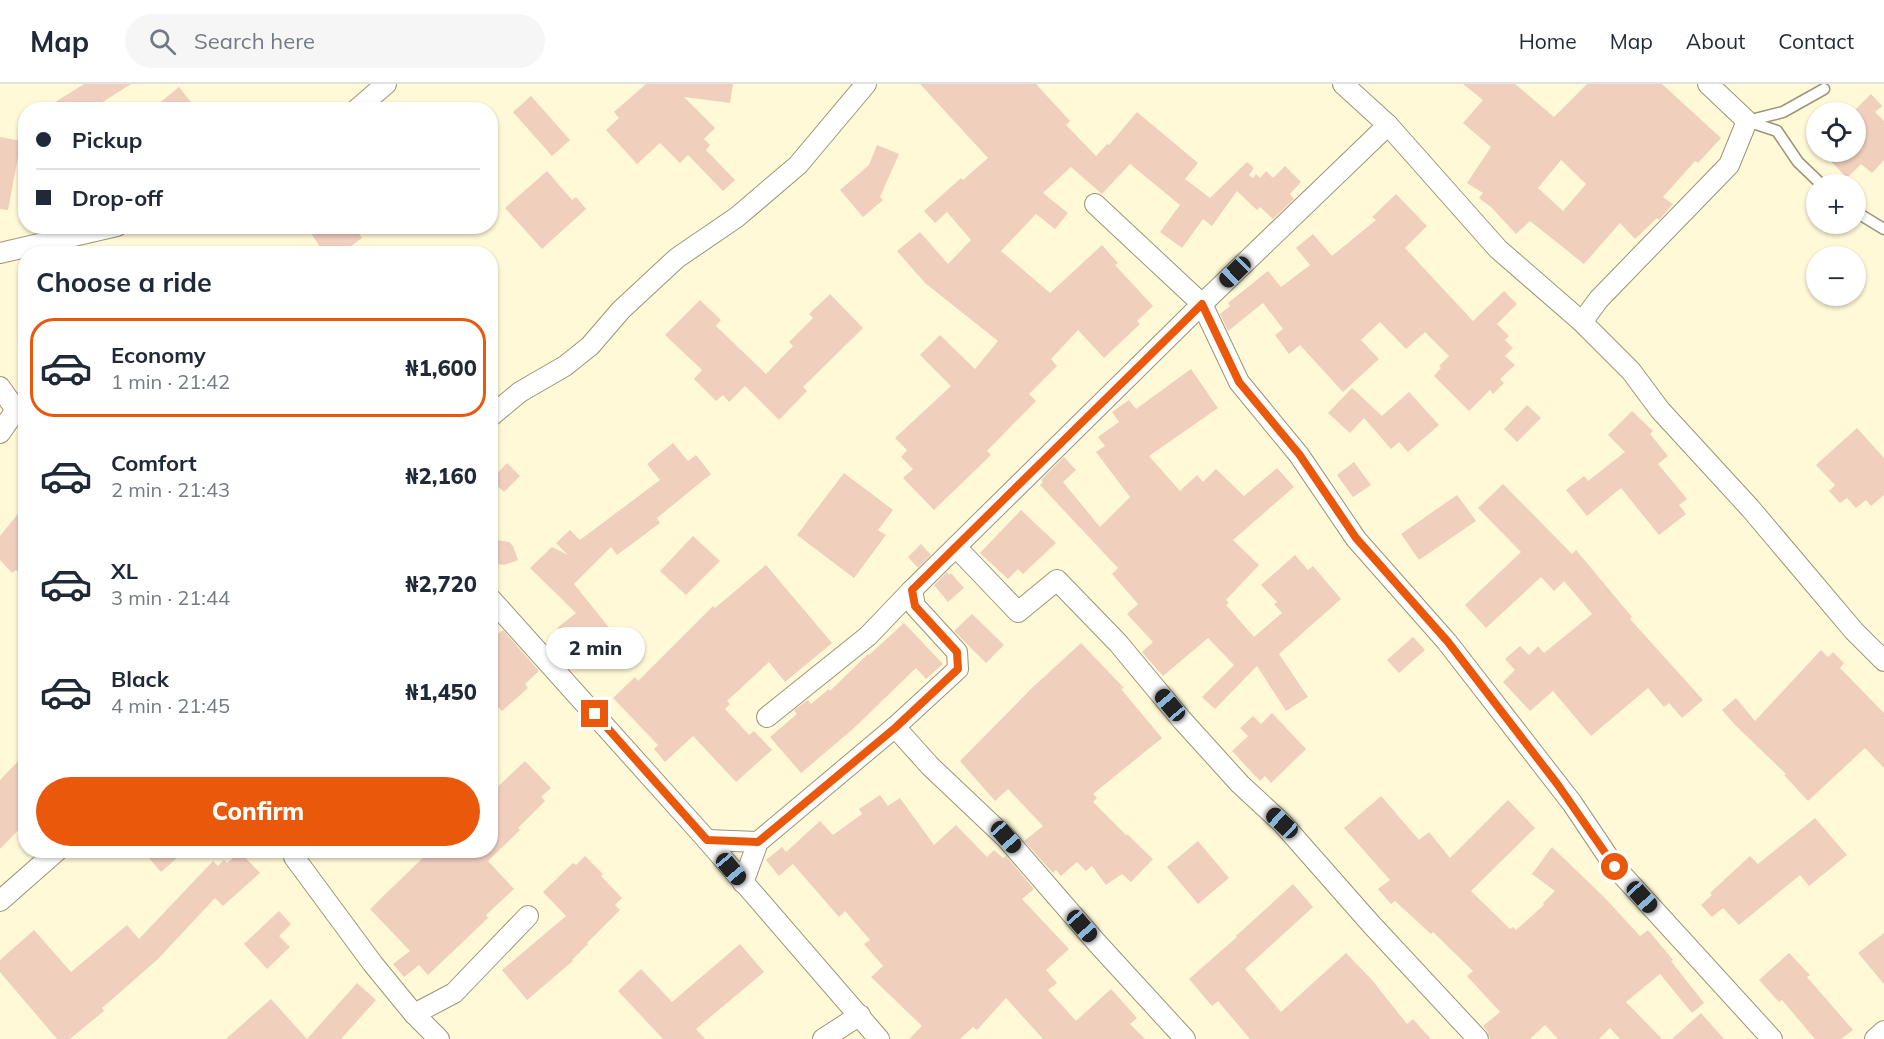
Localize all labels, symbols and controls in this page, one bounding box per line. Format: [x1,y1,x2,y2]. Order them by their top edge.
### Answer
search box [125,14,545,68]
text: Map [30,24,89,59]
icon: search [146,25,179,58]
text: Search here [194,27,315,55]
text: Home [1519,28,1577,54]
text: Map [1610,28,1653,54]
text: About [1686,28,1745,54]
text: Contact [1778,28,1854,54]
map controls [1806,102,1866,306]
button: locate [1806,102,1866,162]
text: Pickup [72,126,142,154]
button: + [1806,174,1866,234]
text: Drop-off [72,184,163,212]
button: − [1806,246,1866,306]
car [1216,253,1254,291]
text: Choose a ride [36,265,212,299]
icon: car [39,341,93,395]
text: Economy [111,341,206,369]
text: ₦1,600 [405,354,477,382]
text: 1 min · 21:42 [111,369,230,394]
icon: car [39,449,93,503]
text: Comfort [111,449,197,477]
text: ₦2,160 [405,462,477,490]
text: 2 min · 21:43 [111,477,230,502]
icon: car [39,557,93,611]
text: XL [111,557,138,585]
text: ₦2,720 [405,570,477,598]
text: 3 min · 21:44 [111,585,230,610]
callout: 2 min [546,627,644,669]
text: 2 min [569,635,622,660]
icon: car [39,665,93,719]
text: Black [111,665,169,693]
text: ₦1,450 [405,678,477,706]
car [1152,685,1188,725]
text: 4 min · 21:45 [111,693,230,718]
route end [581,700,608,727]
button: Confirm [36,777,480,846]
car [1263,804,1301,842]
car [987,818,1025,856]
car [713,849,749,889]
route start [1601,853,1628,880]
car [1623,878,1661,916]
car [1063,907,1101,945]

